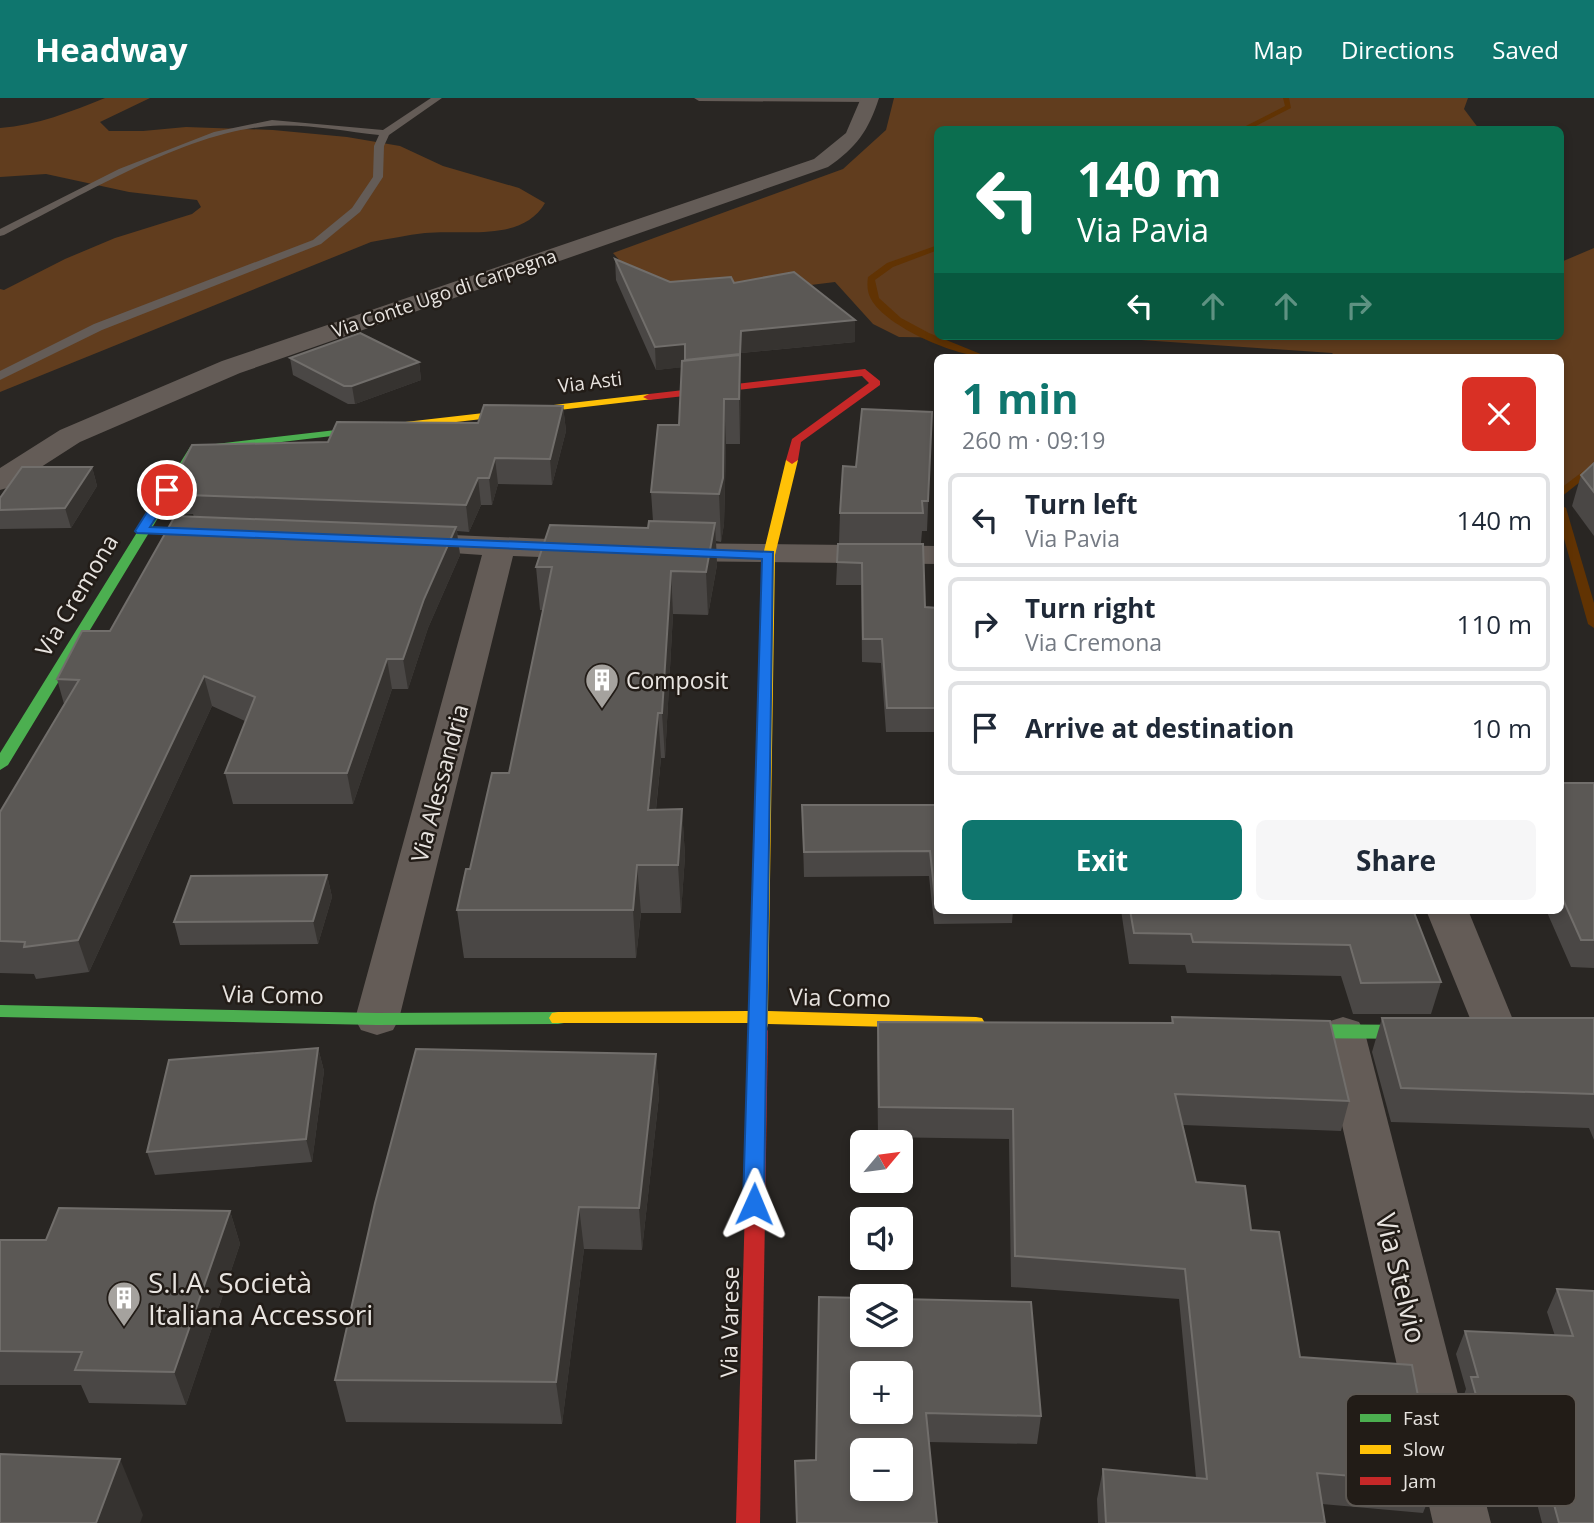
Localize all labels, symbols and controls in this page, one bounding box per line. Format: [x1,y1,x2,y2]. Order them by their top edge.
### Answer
text: Headway [35,27,188,72]
text: Map [1253,33,1303,66]
text: Directions [1341,33,1454,66]
text: Saved [1492,33,1559,66]
text: 140 m [1077,145,1222,211]
icon: left [962,154,1053,245]
text: Via Pavia [1077,208,1209,251]
street label: Via Conte Ugo di Carpegna [328,242,560,344]
icon: left [1121,287,1159,325]
icon: ahead [1194,287,1232,325]
icon: ahead [1267,287,1305,325]
icon: right [1340,287,1378,325]
street label: Via Asti [557,365,623,399]
text: 1 min [962,369,1079,426]
button: close [1462,377,1536,451]
text: 260 m · 09:19 [962,424,1105,456]
pin [137,460,197,520]
icon: arrive [148,471,186,509]
text: Turn left [1025,486,1137,522]
icon: left [966,501,1004,539]
text: 140 m [1457,502,1532,538]
text: Via Pavia [1025,522,1120,554]
street label: Via Cremona [27,528,125,662]
text: Turn right [1025,590,1156,626]
icon: right [966,605,1004,643]
text: 110 m [1457,606,1532,642]
text: Via Cremona [1025,626,1162,658]
building icon: Composit [583,661,621,710]
place label: Composit [626,664,729,696]
street label: Via Alessandria [403,700,475,866]
icon: arrive [966,709,1004,747]
text: Arrive at destination [1025,710,1294,746]
text: 10 m [1471,710,1532,746]
button: Exit [962,820,1242,900]
button: Share [1256,820,1536,900]
street label: Via Como [222,977,324,1011]
street label: Via Como [789,980,891,1014]
north arrow [850,1130,914,1194]
map controls [850,1130,913,1501]
position arrow [717,1167,791,1241]
button: sound [850,1207,913,1270]
street label: Via Stelvio [1368,1209,1436,1347]
place label: S.I.A. Società Italiana Accessori [148,1263,373,1333]
street label: Via Varese [712,1266,746,1378]
building icon: S.I.A. Società Italiana Accessori [105,1279,143,1328]
button: layers [850,1284,913,1347]
button: + [850,1361,913,1424]
legend [1346,1394,1576,1506]
text: Fast [1403,1405,1439,1431]
text: Slow [1403,1436,1445,1462]
button: − [850,1438,913,1501]
text: Jam [1401,1468,1436,1494]

